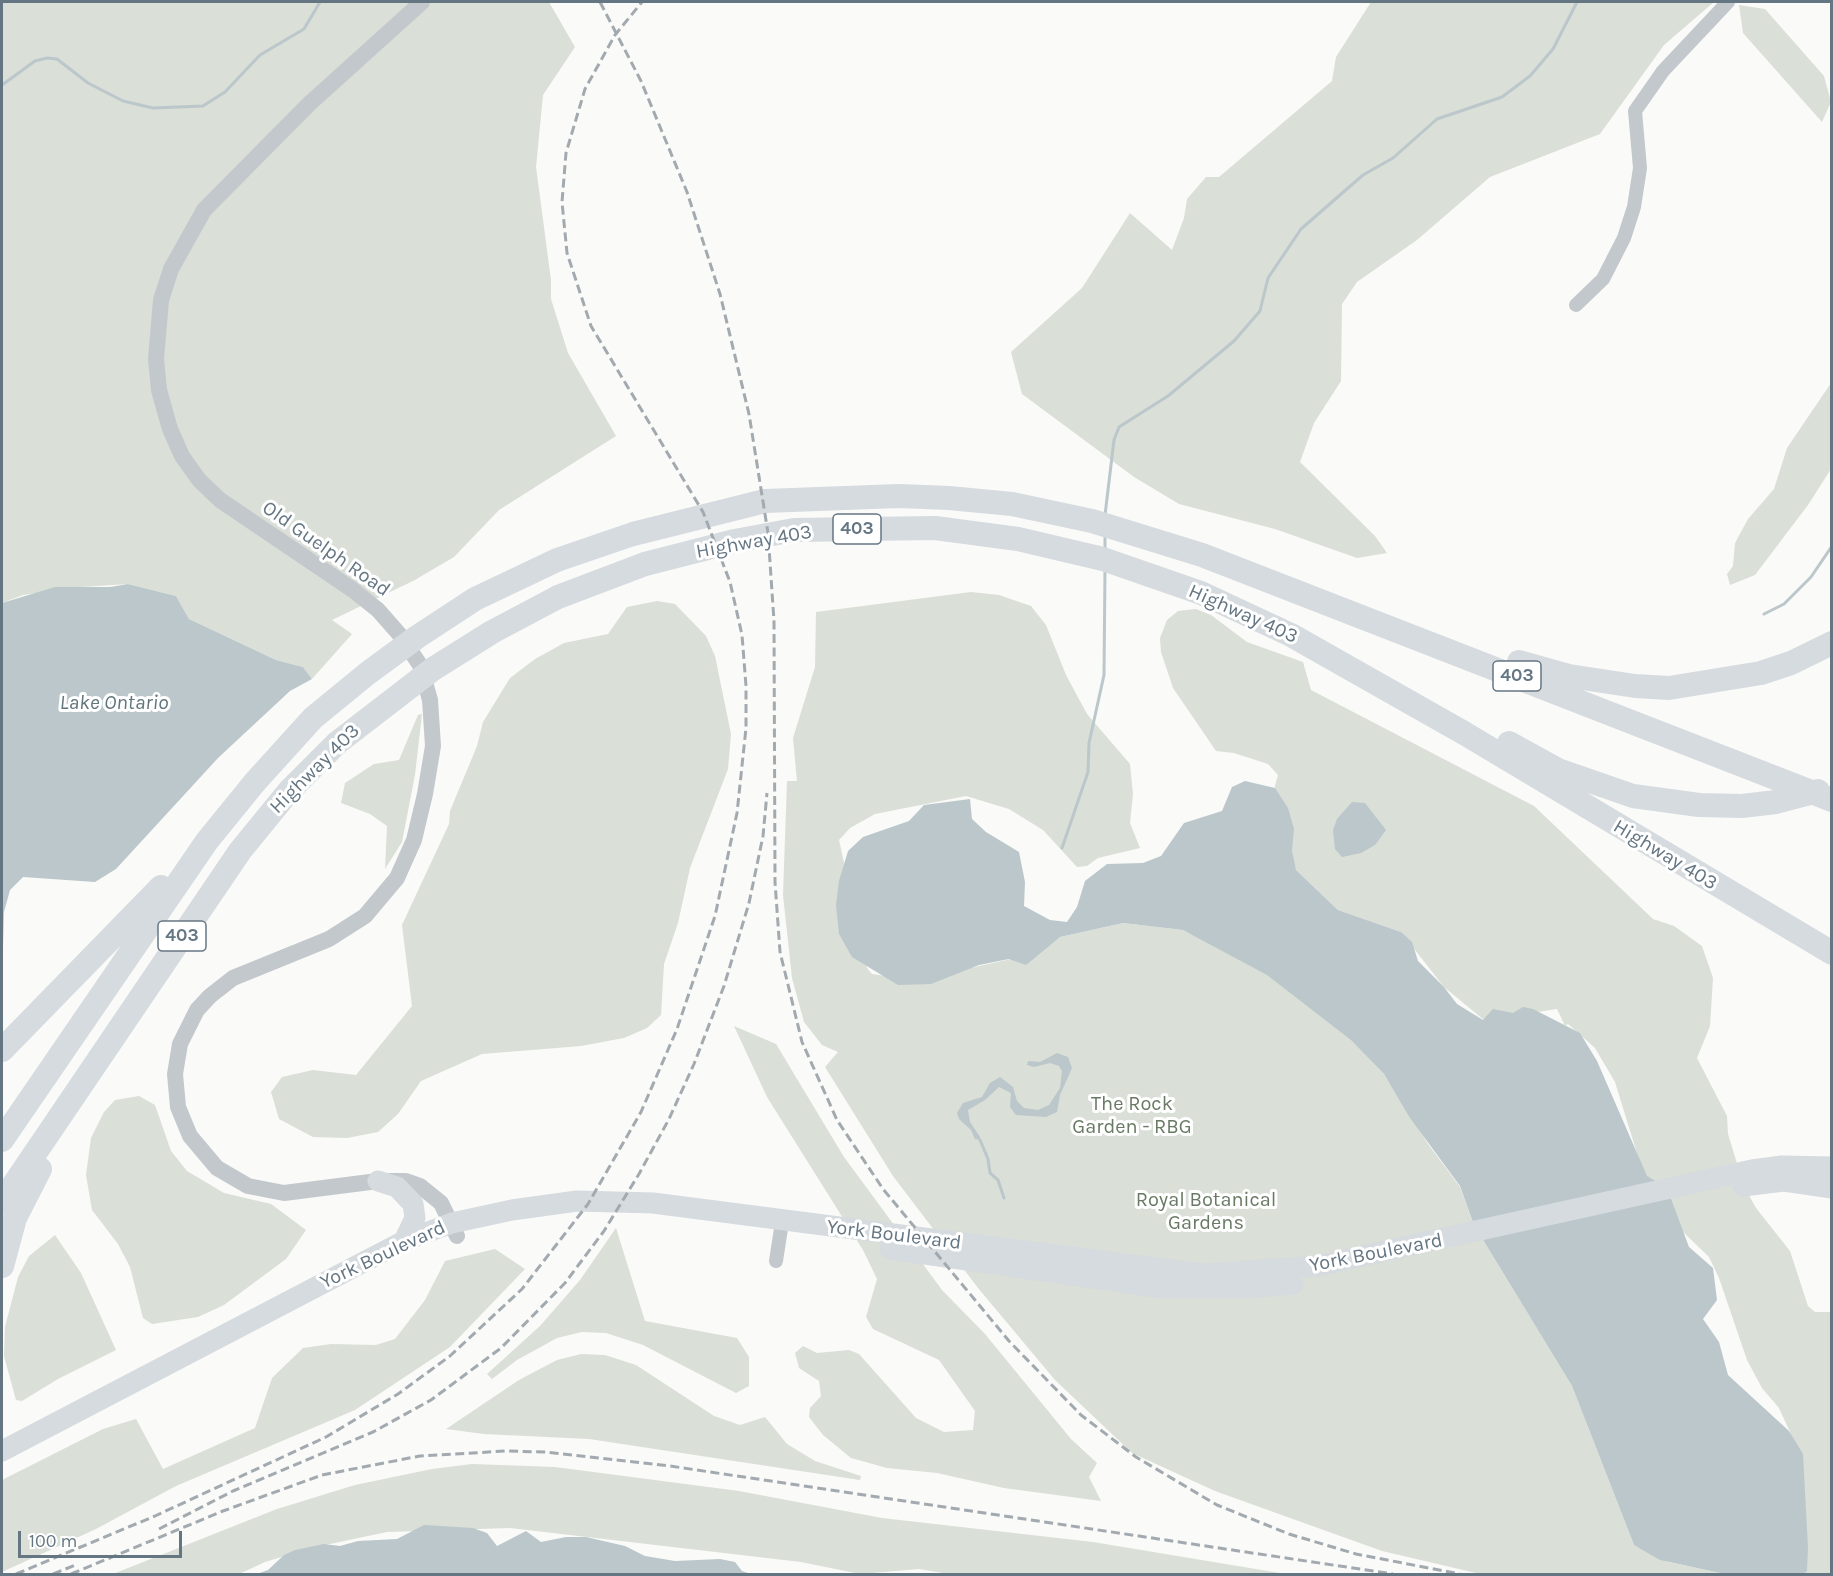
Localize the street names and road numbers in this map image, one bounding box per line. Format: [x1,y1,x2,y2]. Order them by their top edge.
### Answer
street label: Old Guelph Road [257,496,395,602]
road number: 403 [833,514,881,544]
street label: Highway 403 [694,520,814,564]
street label: Highway 403 [1185,579,1301,649]
road number: 403 [1493,661,1541,691]
street label: Highway 403 [265,719,365,819]
street label: Highway 403 [1609,815,1721,895]
road number: 403 [158,921,206,951]
street label: York Boulevard [825,1215,963,1255]
street label: York Boulevard [317,1216,449,1294]
street label: York Boulevard [1307,1228,1445,1278]

